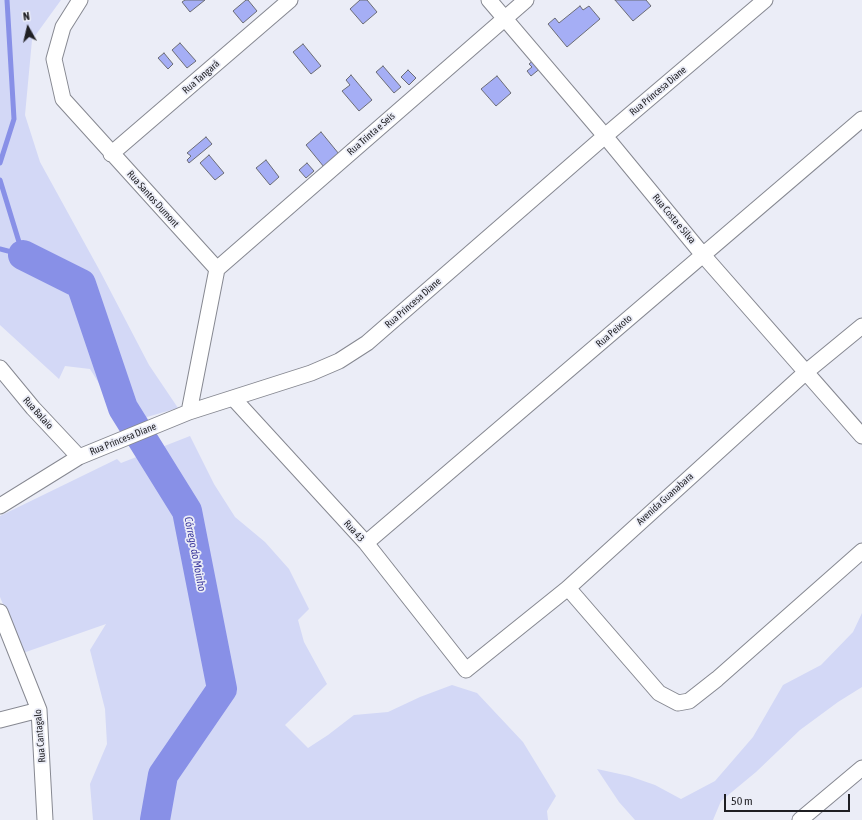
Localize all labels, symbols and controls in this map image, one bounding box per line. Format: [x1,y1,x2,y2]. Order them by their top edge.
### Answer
north arrow [8,8,48,48]
text: N [22,10,30,23]
street label: Rua Tangará [180,58,222,96]
street label: Rua Princesa Diane [627,64,689,118]
street label: Rua Trinta e Seis [345,110,397,158]
street label: Rua Santos Dumont [124,168,182,230]
street label: Rua Costa e Silva [650,192,698,246]
street label: Rua Princesa Diane [382,275,444,331]
street label: Rua Peixoto [594,312,634,350]
street label: Rua Balaio [20,394,56,432]
street label: Rua Princesa Diane [88,420,158,458]
street label: Avenida Guanabara [634,470,696,528]
water label: Córrego do Moinho [181,516,209,592]
street label: Rua 43 [341,518,367,544]
street label: Rua Cantagalo [32,709,48,763]
scale bar [726,786,852,812]
text: 50 m [731,794,753,808]

